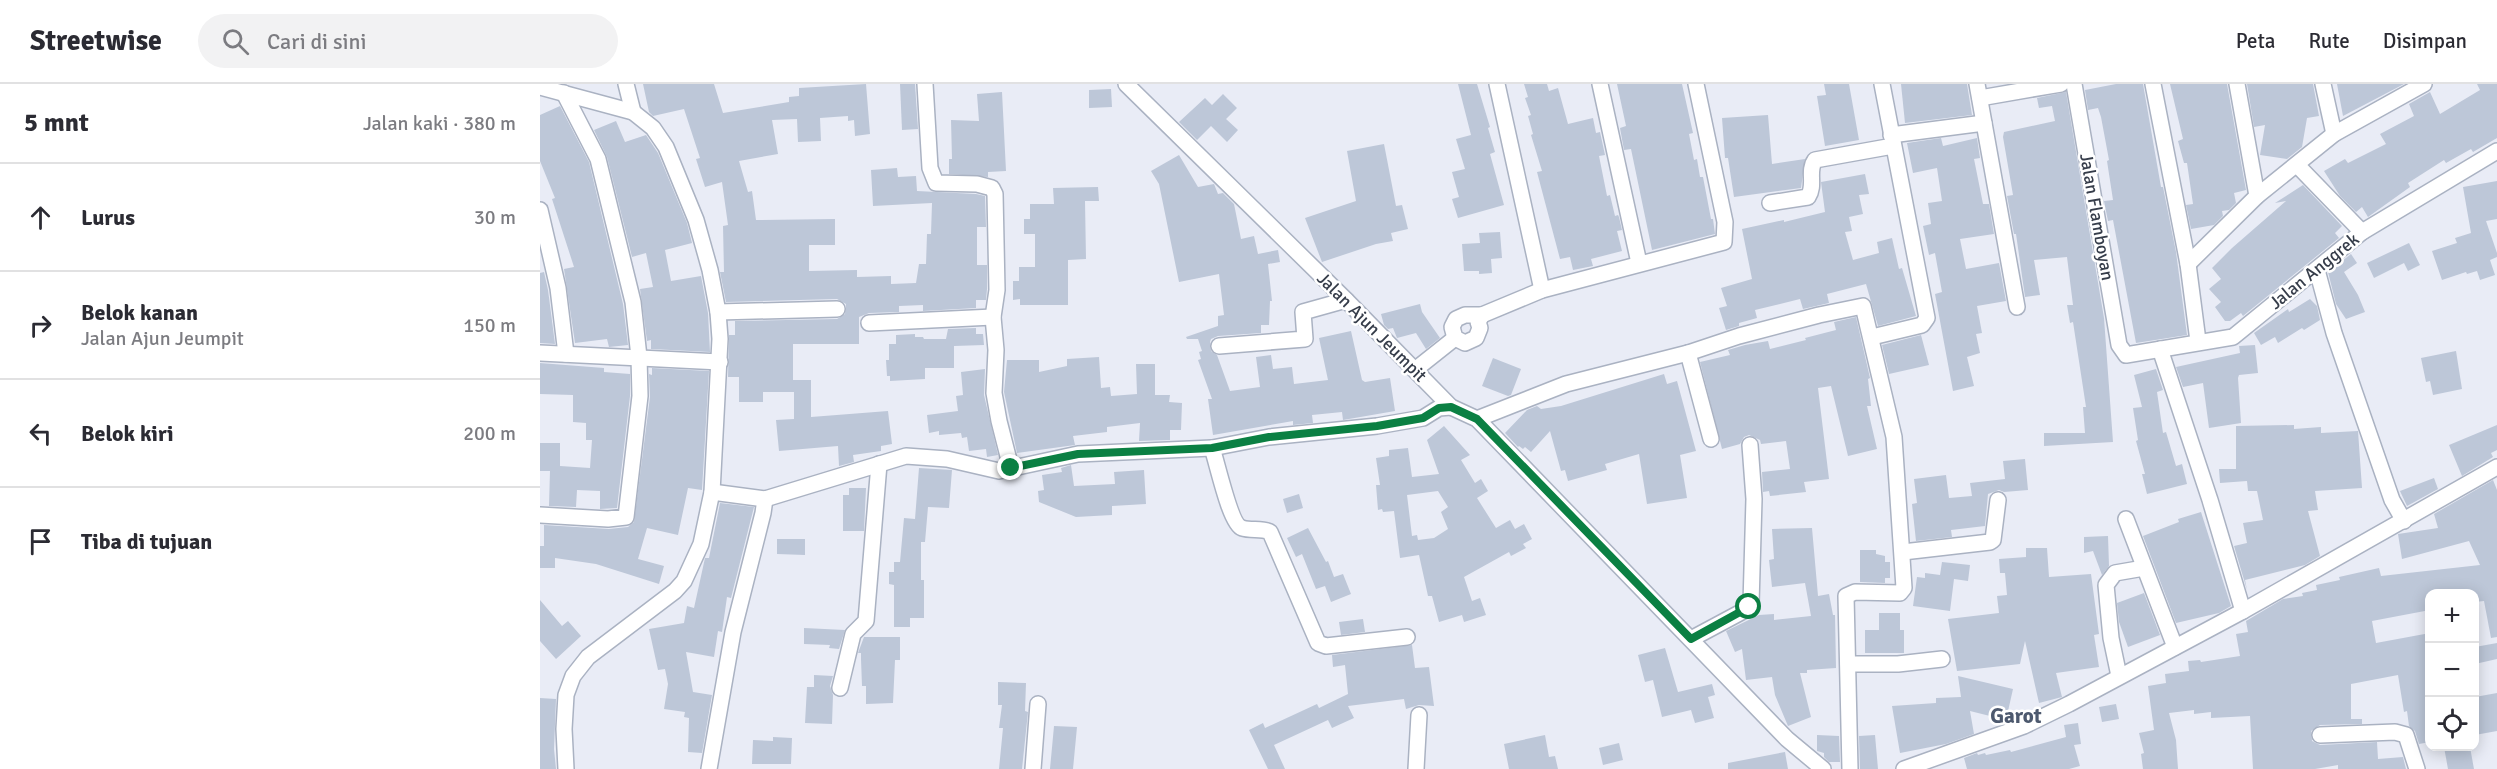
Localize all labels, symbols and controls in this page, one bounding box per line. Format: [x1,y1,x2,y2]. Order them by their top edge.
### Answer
search box [198,14,618,68]
text: Streetwise [30,24,162,58]
icon: search [219,25,252,58]
text: Cari di sini [267,28,367,55]
text: Peta [2236,28,2276,54]
text: Rute [2309,28,2350,54]
text: Disimpan [2383,28,2467,54]
text: 5 mnt [24,107,89,139]
text: Jalan kaki · 380 m [363,111,516,136]
street label: Jalan Flamboyan [2075,152,2119,282]
icon: ahead [24,201,57,234]
text: Lurus [81,204,135,231]
text: 30 m [474,205,516,230]
street label: Jalan Anggrek [2265,228,2363,314]
street label: Jalan Ajun Jeumpit [1312,267,1432,387]
text: Belok kanan [81,299,198,326]
icon: right [24,309,57,342]
text: 150 m [463,313,516,338]
text: Jalan Ajun Jeumpit [81,326,244,351]
icon: left [24,417,57,450]
text: Belok kiri [81,420,174,447]
text: 200 m [463,421,516,446]
route end [997,454,1023,480]
icon: arrive [24,525,57,558]
text: Tiba di tujuan [81,528,212,555]
map controls [2425,589,2479,751]
button: + [2425,589,2479,643]
route start [1735,593,1761,619]
button: − [2425,643,2479,697]
button: locate [2425,697,2479,751]
district label: Garot [1990,703,2042,729]

